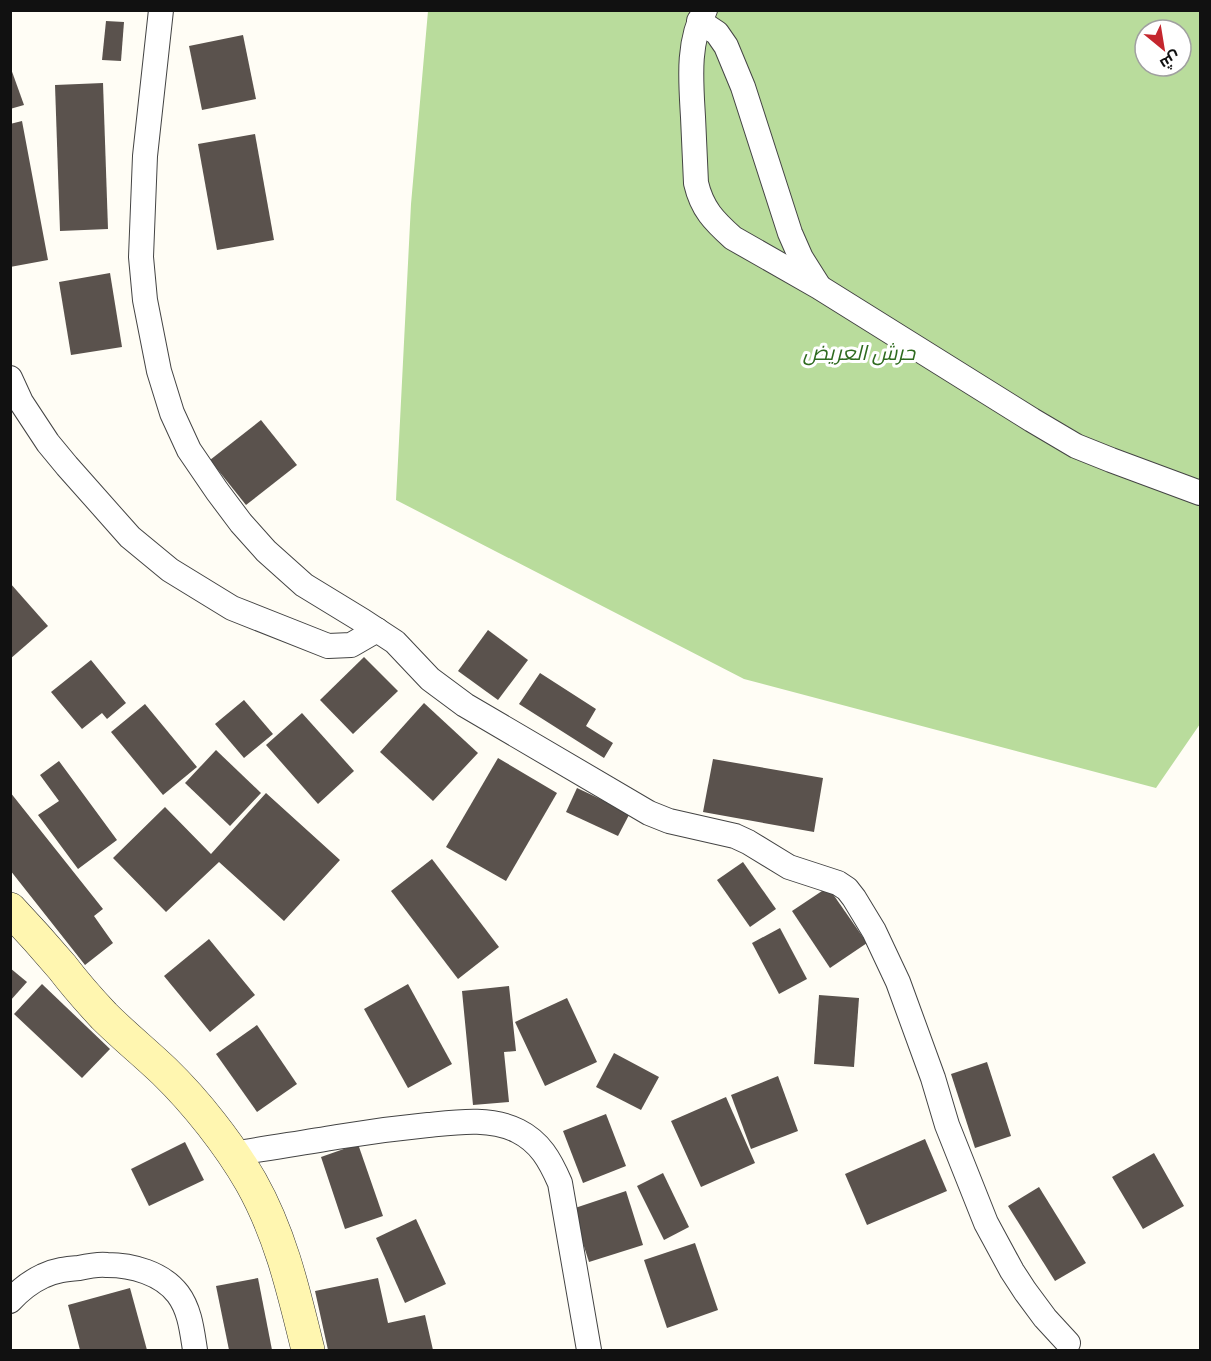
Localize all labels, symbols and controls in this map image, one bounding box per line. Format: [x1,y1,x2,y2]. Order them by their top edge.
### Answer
north arrow [1133,18,1193,78]
text: ش [1155,45,1185,76]
park label: حرش العريض [803,338,917,370]

